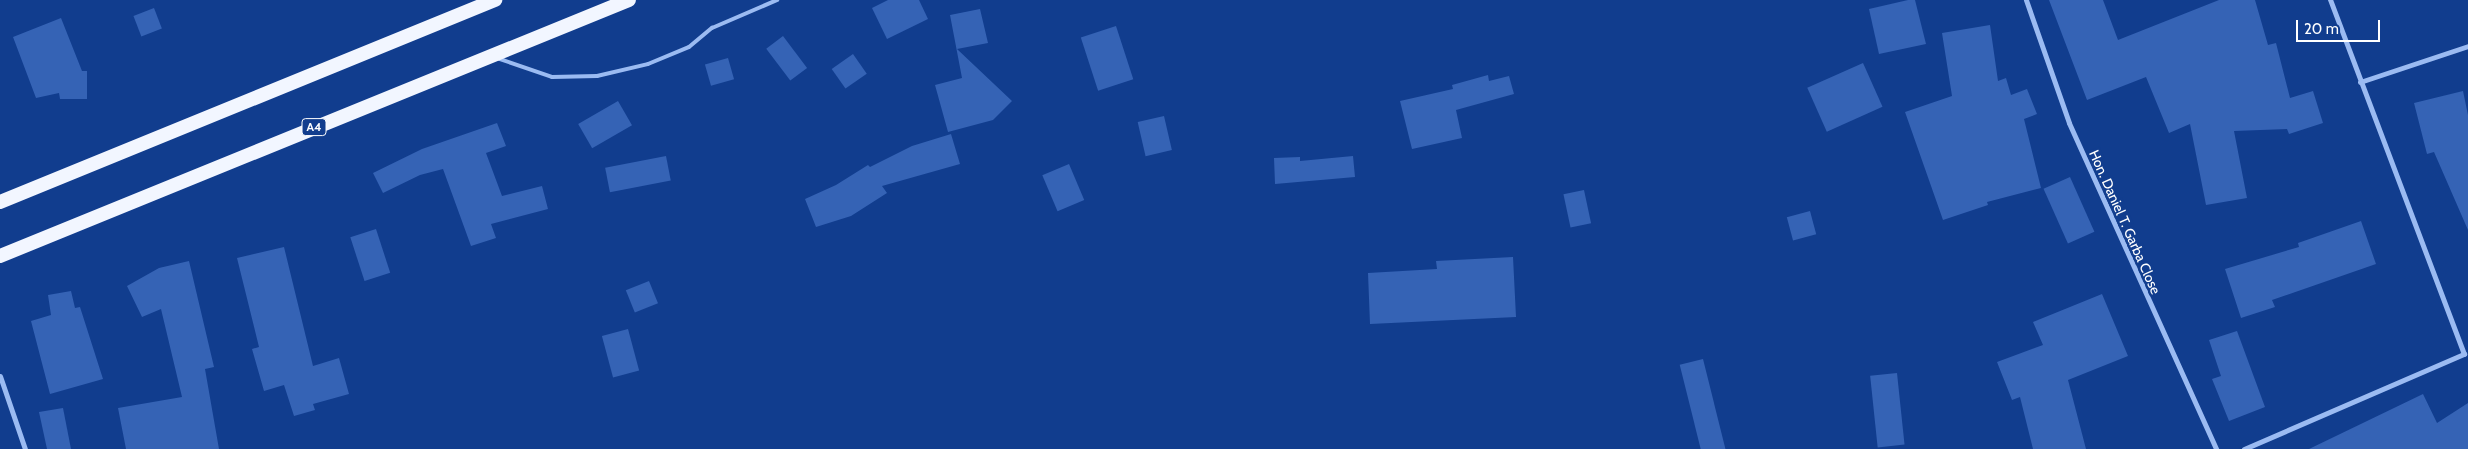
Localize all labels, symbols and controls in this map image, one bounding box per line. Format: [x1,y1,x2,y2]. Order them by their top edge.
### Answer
scale bar [2298,10,2382,42]
text: 20 m [2304,20,2339,38]
road number: A4 [302,118,326,136]
street label: Hon. Daniel T. Garba Close [2086,147,2164,297]

